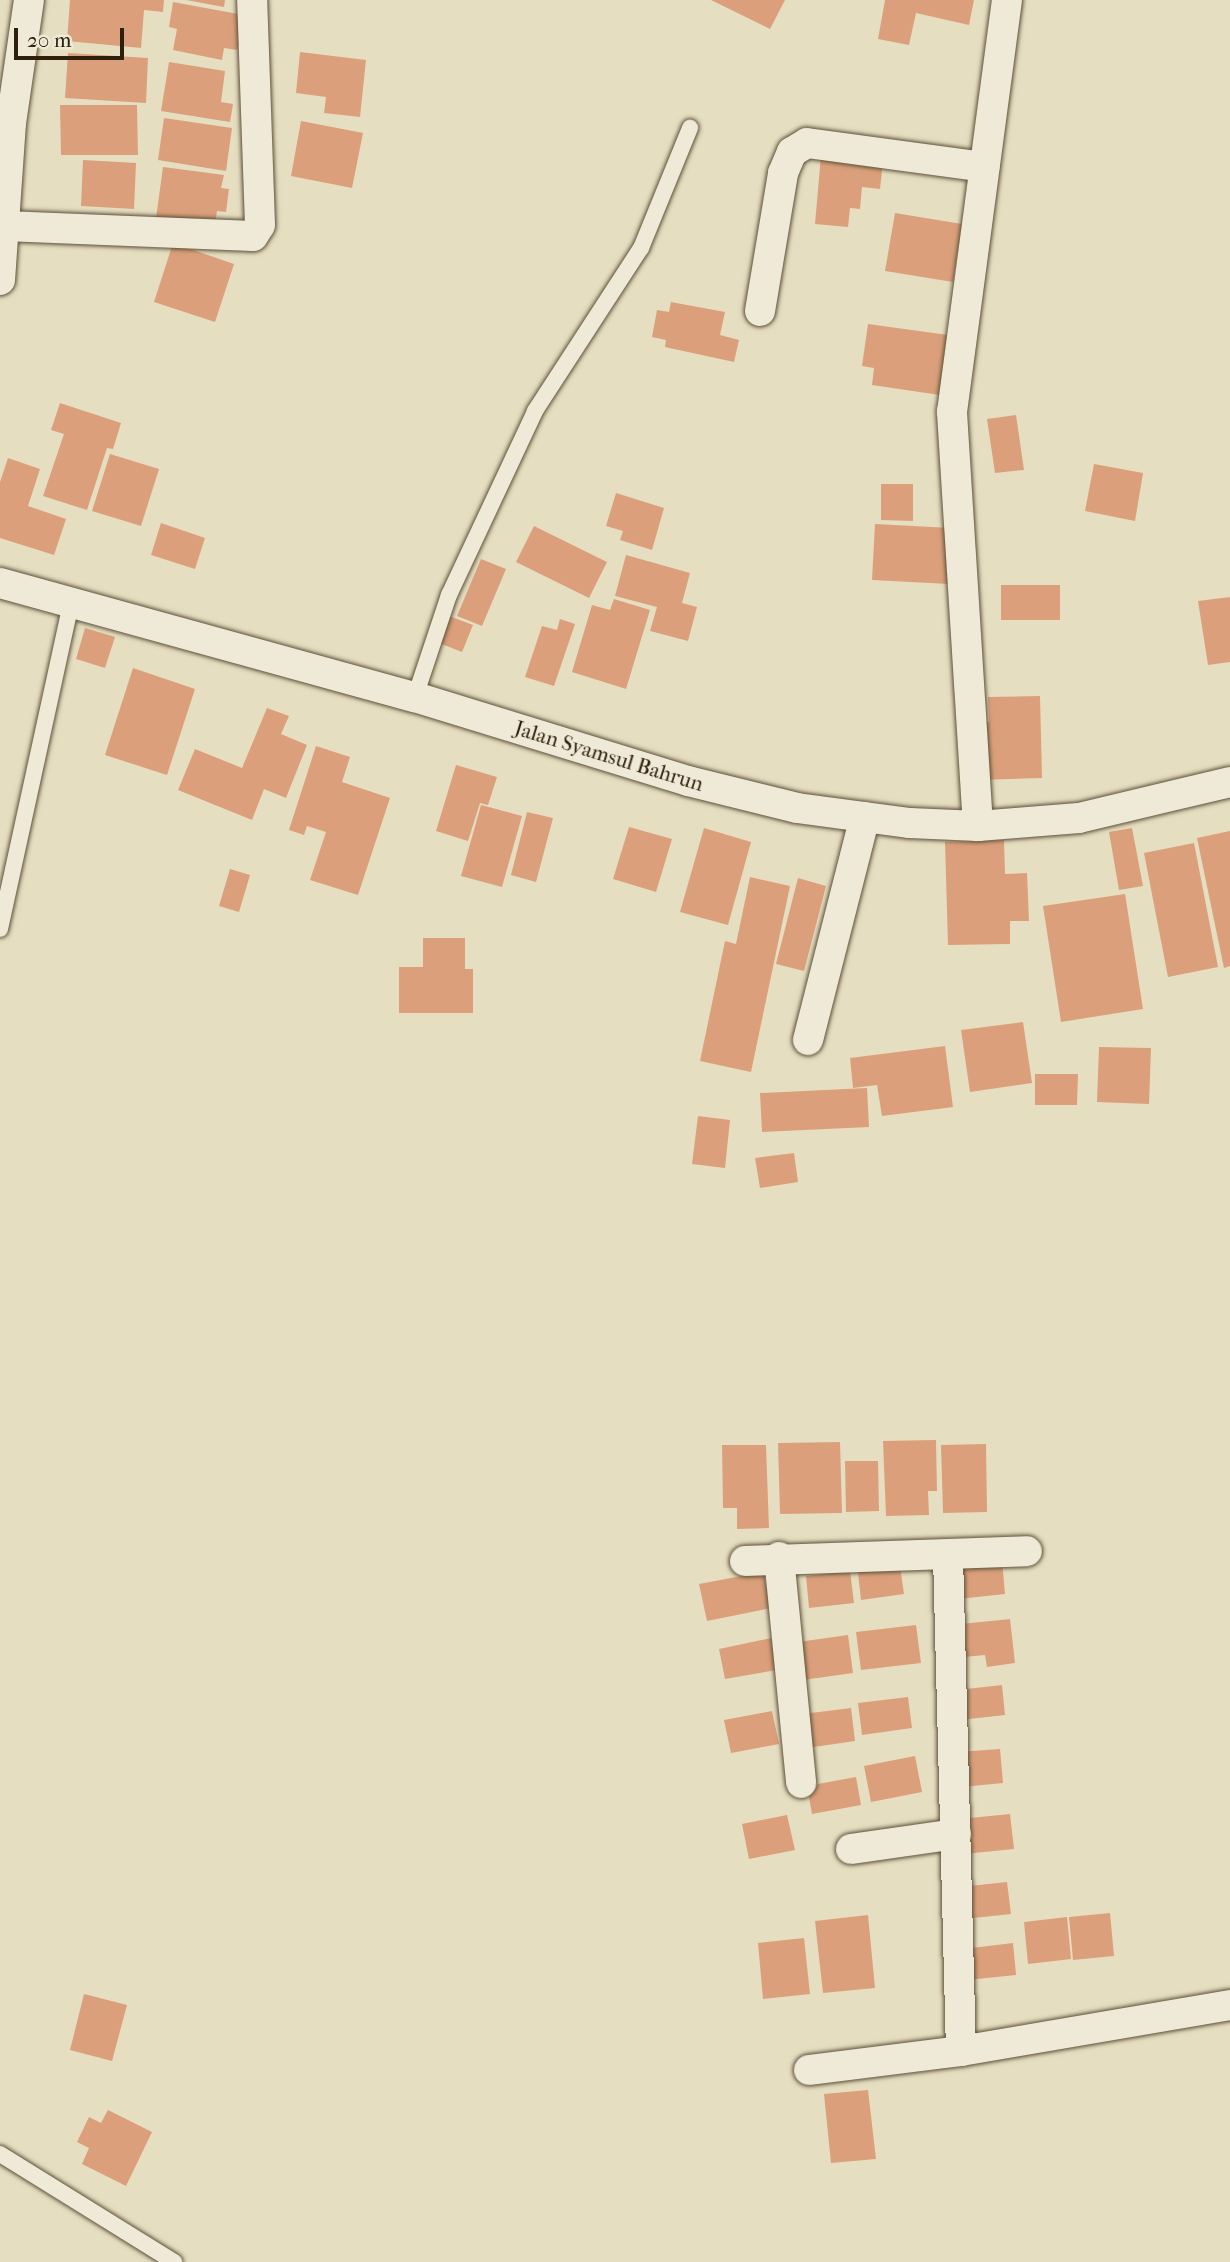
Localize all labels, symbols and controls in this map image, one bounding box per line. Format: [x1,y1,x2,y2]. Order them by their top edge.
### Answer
scale bar [18,14,128,58]
text: 20 m [27,28,71,52]
street label: Jalan Syamsul Bahrun [512,715,706,797]

